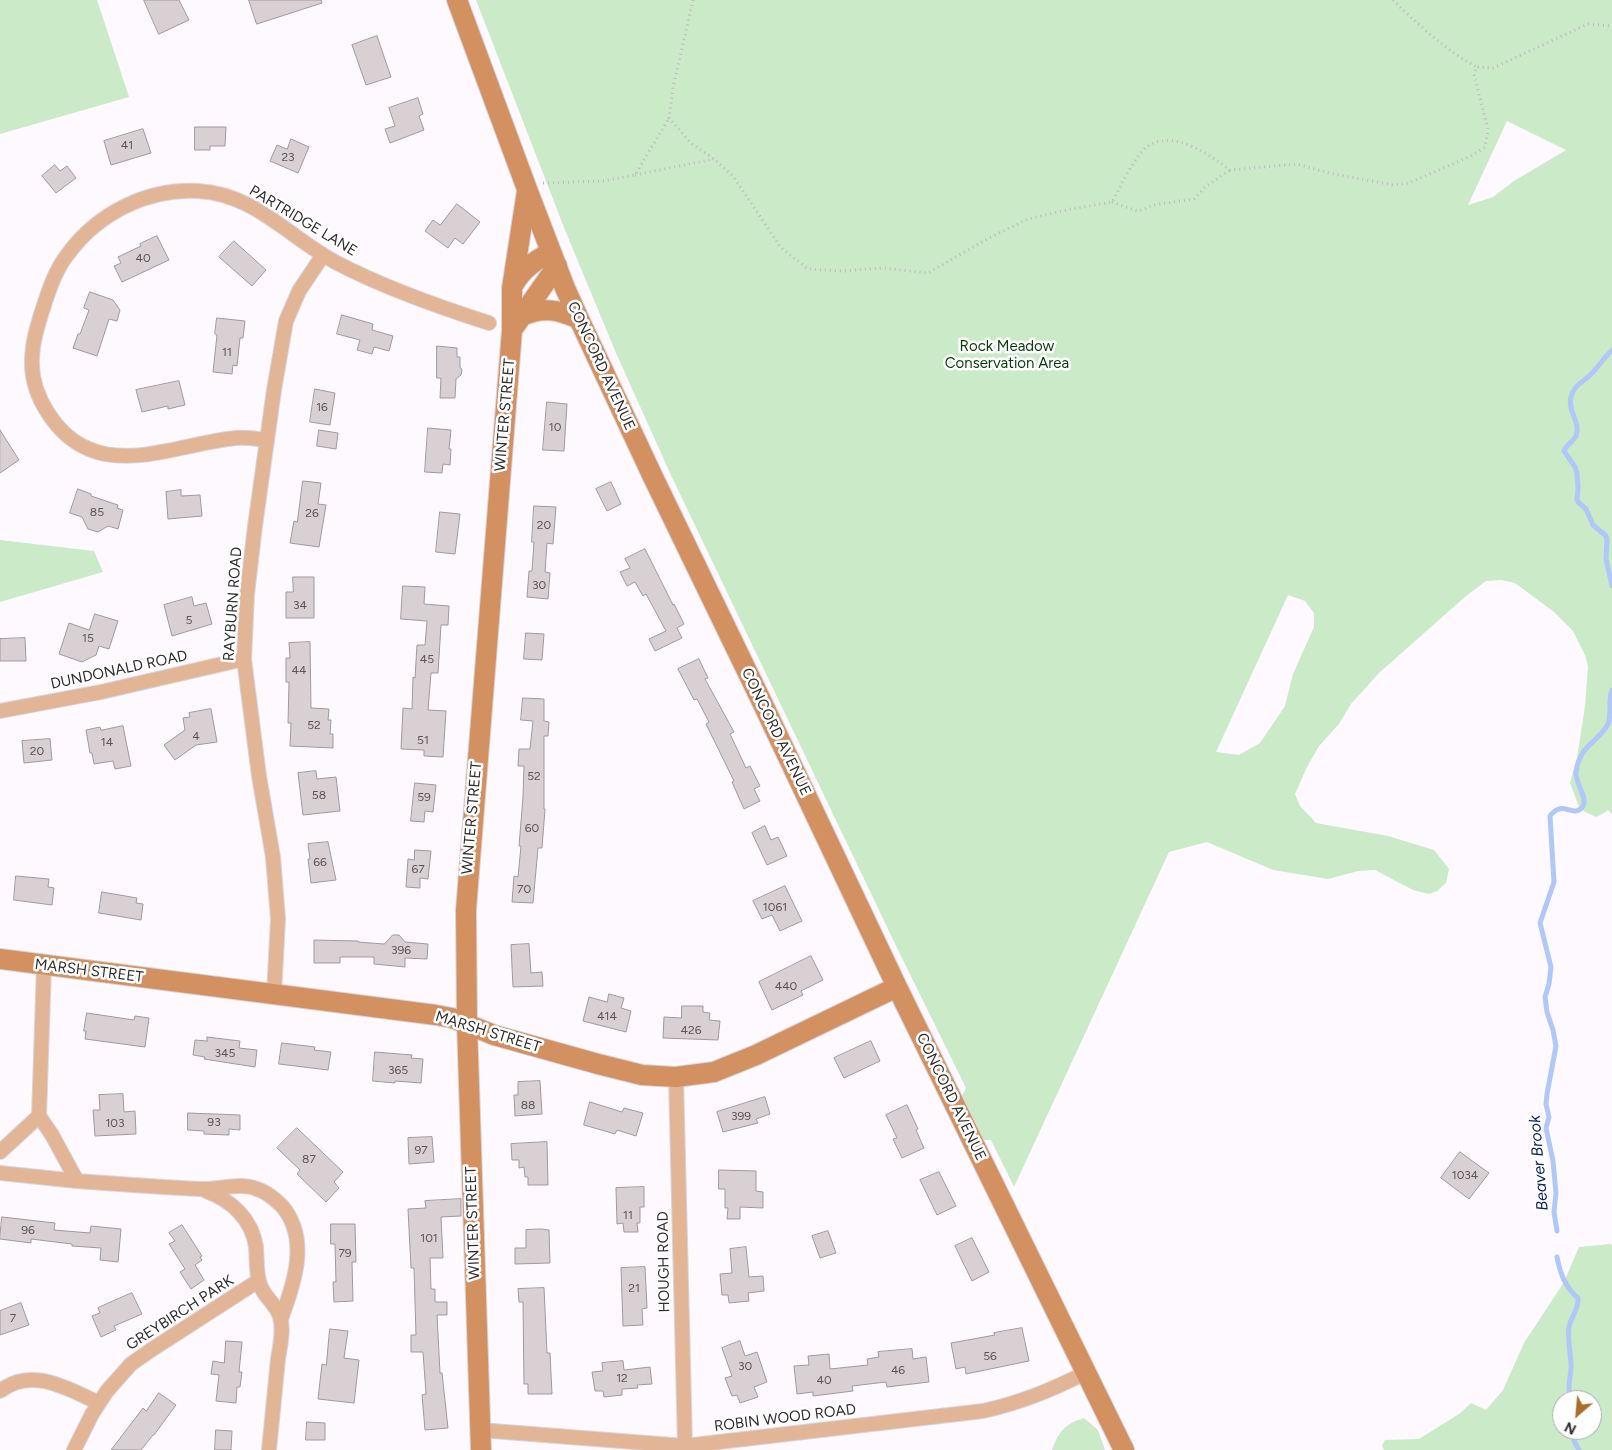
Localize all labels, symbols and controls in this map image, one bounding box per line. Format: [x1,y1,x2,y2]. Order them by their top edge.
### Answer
house number: 41 [121,138,133,152]
house number: 23 [281,150,295,164]
street label: PARTRIDGE LANE [246,182,360,260]
house number: 40 [135,251,151,265]
street label: CONCORD AVENUE [563,299,639,433]
park label: Rock Meadow Conservation Area [945,338,1069,373]
house number: 11 [222,345,232,359]
street label: WINTER STREET [491,358,519,472]
house number: 16 [316,400,328,414]
house number: 10 [549,420,561,434]
house number: 85 [90,505,104,519]
house number: 26 [305,506,319,520]
house number: 20 [537,518,551,532]
street label: RAYBURN ROAD [220,546,246,662]
house number: 30 [532,578,546,592]
house number: 34 [293,598,307,612]
house number: 5 [186,613,192,627]
house number: 15 [82,631,94,645]
street label: DUNDONALD ROAD [49,647,189,693]
house number: 45 [420,652,434,666]
house number: 44 [292,663,306,677]
street label: CONCORD AVENUE [737,665,815,799]
house number: 52 [307,718,321,732]
house number: 4 [192,729,200,743]
house number: 51 [417,733,429,747]
house number: 14 [101,735,113,749]
house number: 20 [30,744,44,758]
street label: WINTER STREET [458,761,486,875]
house number: 52 [527,769,541,783]
house number: 58 [312,788,326,802]
house number: 59 [417,790,431,804]
house number: 60 [525,821,539,835]
house number: 66 [313,855,327,869]
house number: 67 [411,862,425,876]
house number: 70 [517,882,531,896]
house number: 1061 [763,900,787,914]
house number: 396 [391,943,411,957]
street label: MARSH STREET [34,955,144,987]
house number: 440 [775,979,797,993]
street label: MARSH STREET [433,1007,543,1057]
house number: 414 [597,1009,617,1023]
house number: 426 [681,1023,701,1037]
street label: CONCORD AVENUE [912,1030,990,1164]
house number: 345 [215,1046,235,1060]
house number: 365 [388,1063,408,1077]
house number: 88 [521,1098,535,1112]
house number: 399 [731,1109,751,1123]
water label: Beaver Brook [1525,1114,1553,1212]
house number: 93 [207,1115,221,1129]
house number: 103 [105,1116,125,1130]
house number: 97 [414,1143,428,1157]
house number: 87 [302,1152,316,1166]
street label: WINTER STREET [462,1166,484,1280]
house number: 1034 [1452,1168,1478,1182]
house number: 11 [623,1208,633,1222]
street label: HOUGH ROAD [654,1211,674,1313]
house number: 96 [21,1223,35,1237]
house number: 101 [420,1231,438,1245]
house number: 79 [338,1246,352,1260]
street label: GREYBIRCH PARK [123,1272,237,1354]
house number: 21 [628,1281,640,1295]
house number: 7 [10,1311,16,1325]
house number: 56 [983,1349,997,1363]
house number: 30 [738,1359,752,1373]
house number: 46 [891,1363,905,1377]
house number: 12 [616,1371,628,1385]
house number: 40 [816,1373,832,1387]
north arrow [1552,1390,1602,1440]
street label: ROBIN WOOD ROAD [713,1400,857,1436]
text: N [1562,1418,1579,1438]

